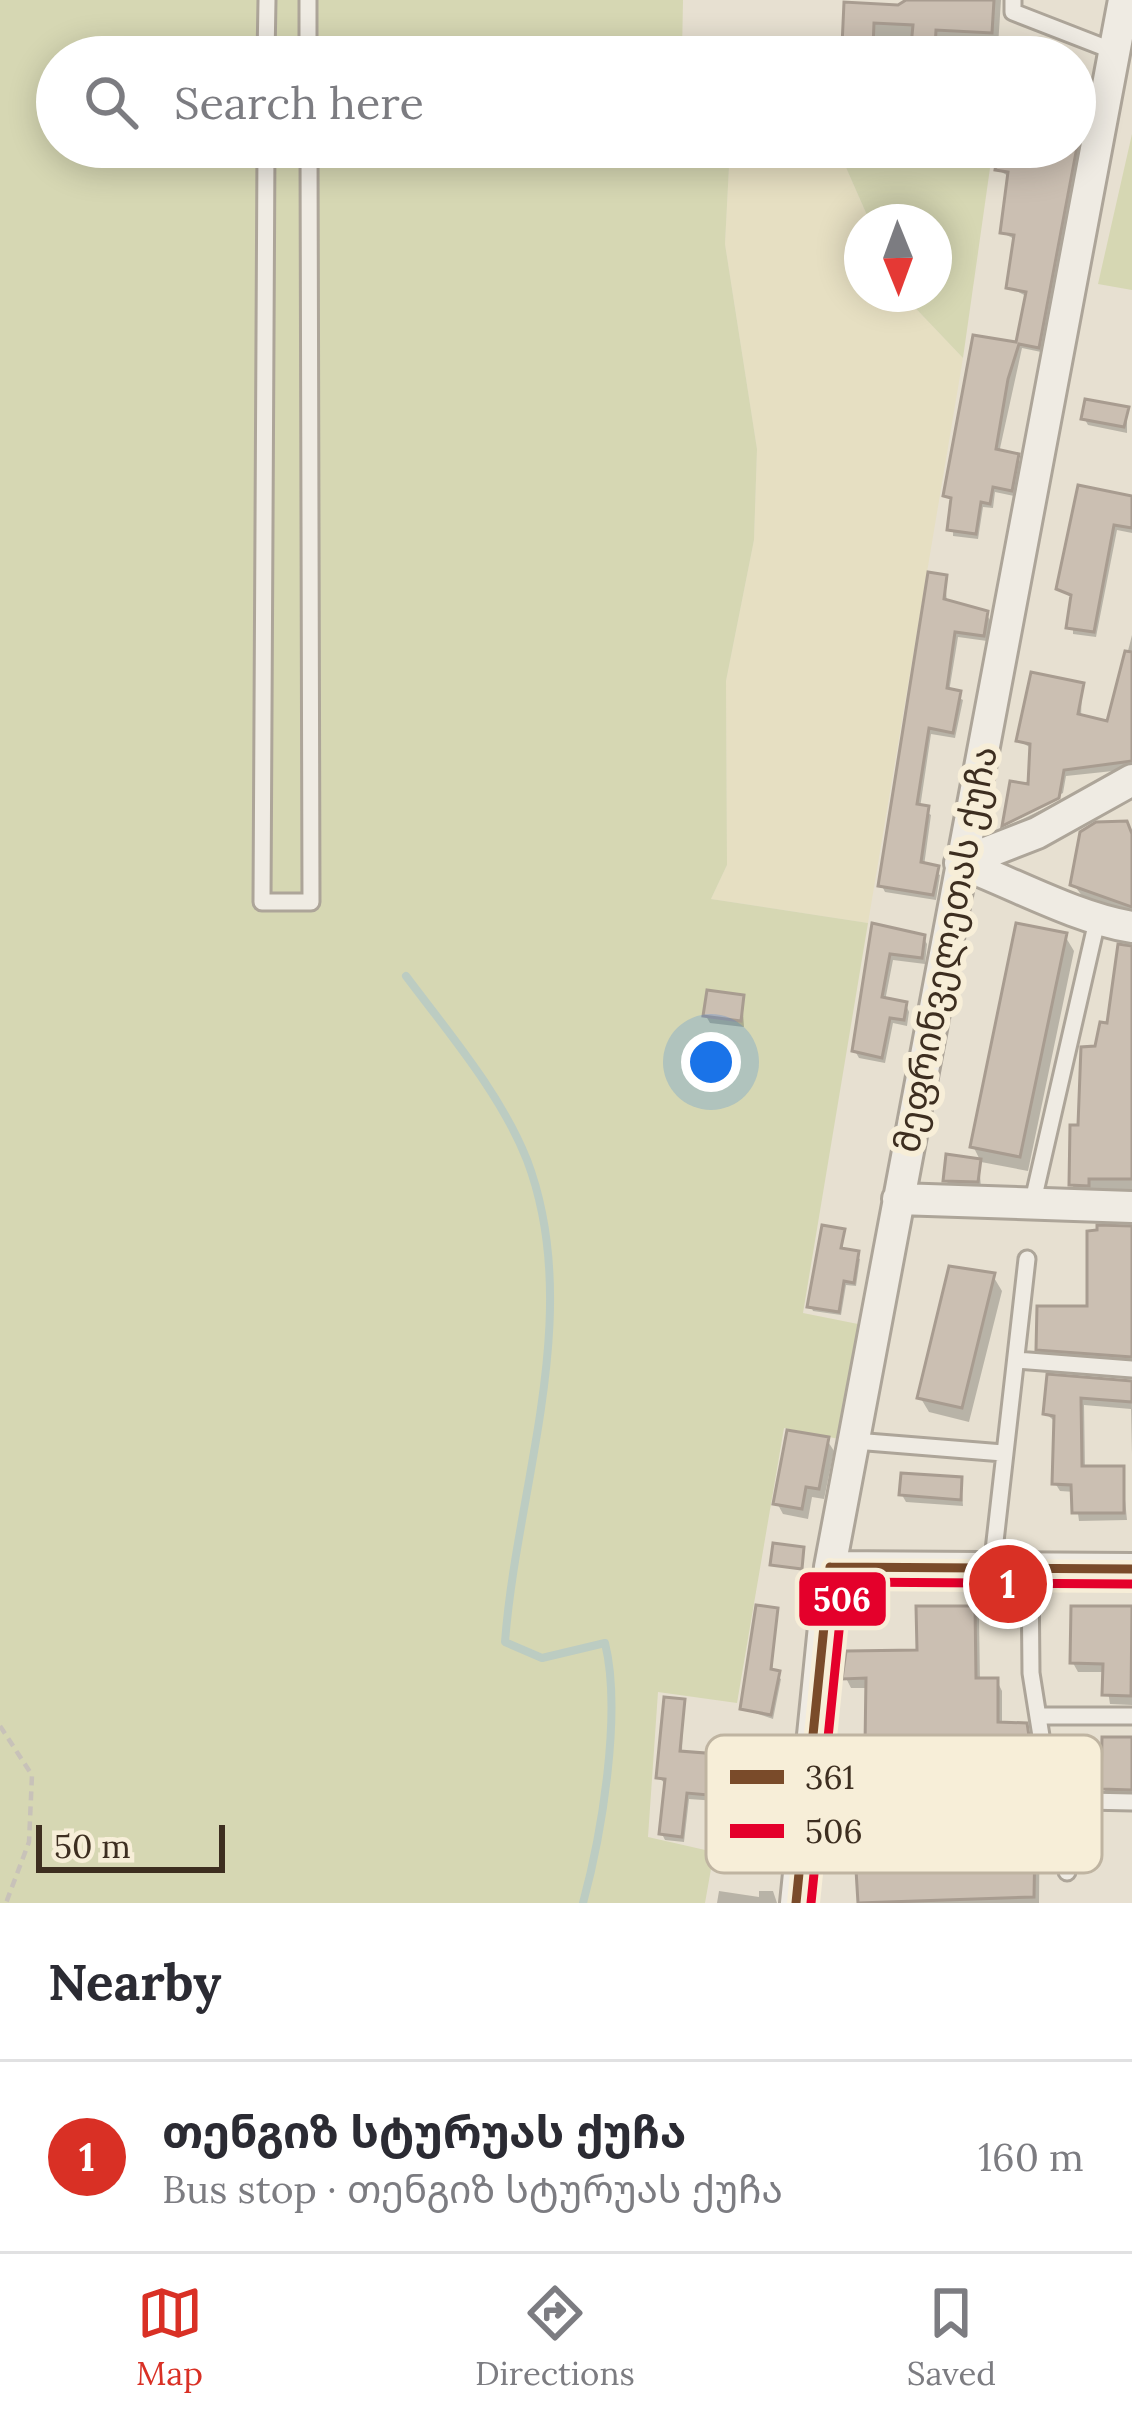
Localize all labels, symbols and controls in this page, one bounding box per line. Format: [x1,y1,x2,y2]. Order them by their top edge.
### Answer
search box [36,36,1096,168]
icon: search [78,69,144,135]
text: Search here [174,74,424,131]
north arrow [844,204,952,312]
street label: მეფრინველეთას ქუჩა [883,742,1007,1156]
your location [681,1032,741,1092]
pin: 1 [969,1539,1047,1629]
line badge: 506 [797,1570,888,1628]
text: 506 [813,1578,871,1620]
legend [706,1735,1102,1873]
text: 361 [805,1756,854,1798]
text: 506 [805,1810,863,1852]
scale bar [36,1819,225,1872]
text: 50 m [54,1825,131,1867]
text: Nearby [48,1949,221,2014]
text: თენგიზ სტურუას ქუჩა [162,2103,686,2160]
text: 1 [79,2132,95,2182]
text: 160 m [978,2132,1084,2182]
text: Bus stop · თენგიზ სტურუას ქუჩა [162,2164,783,2214]
tab: Map [136,2280,203,2394]
tab: Directions [475,2280,635,2394]
tab: Saved [907,2280,996,2394]

